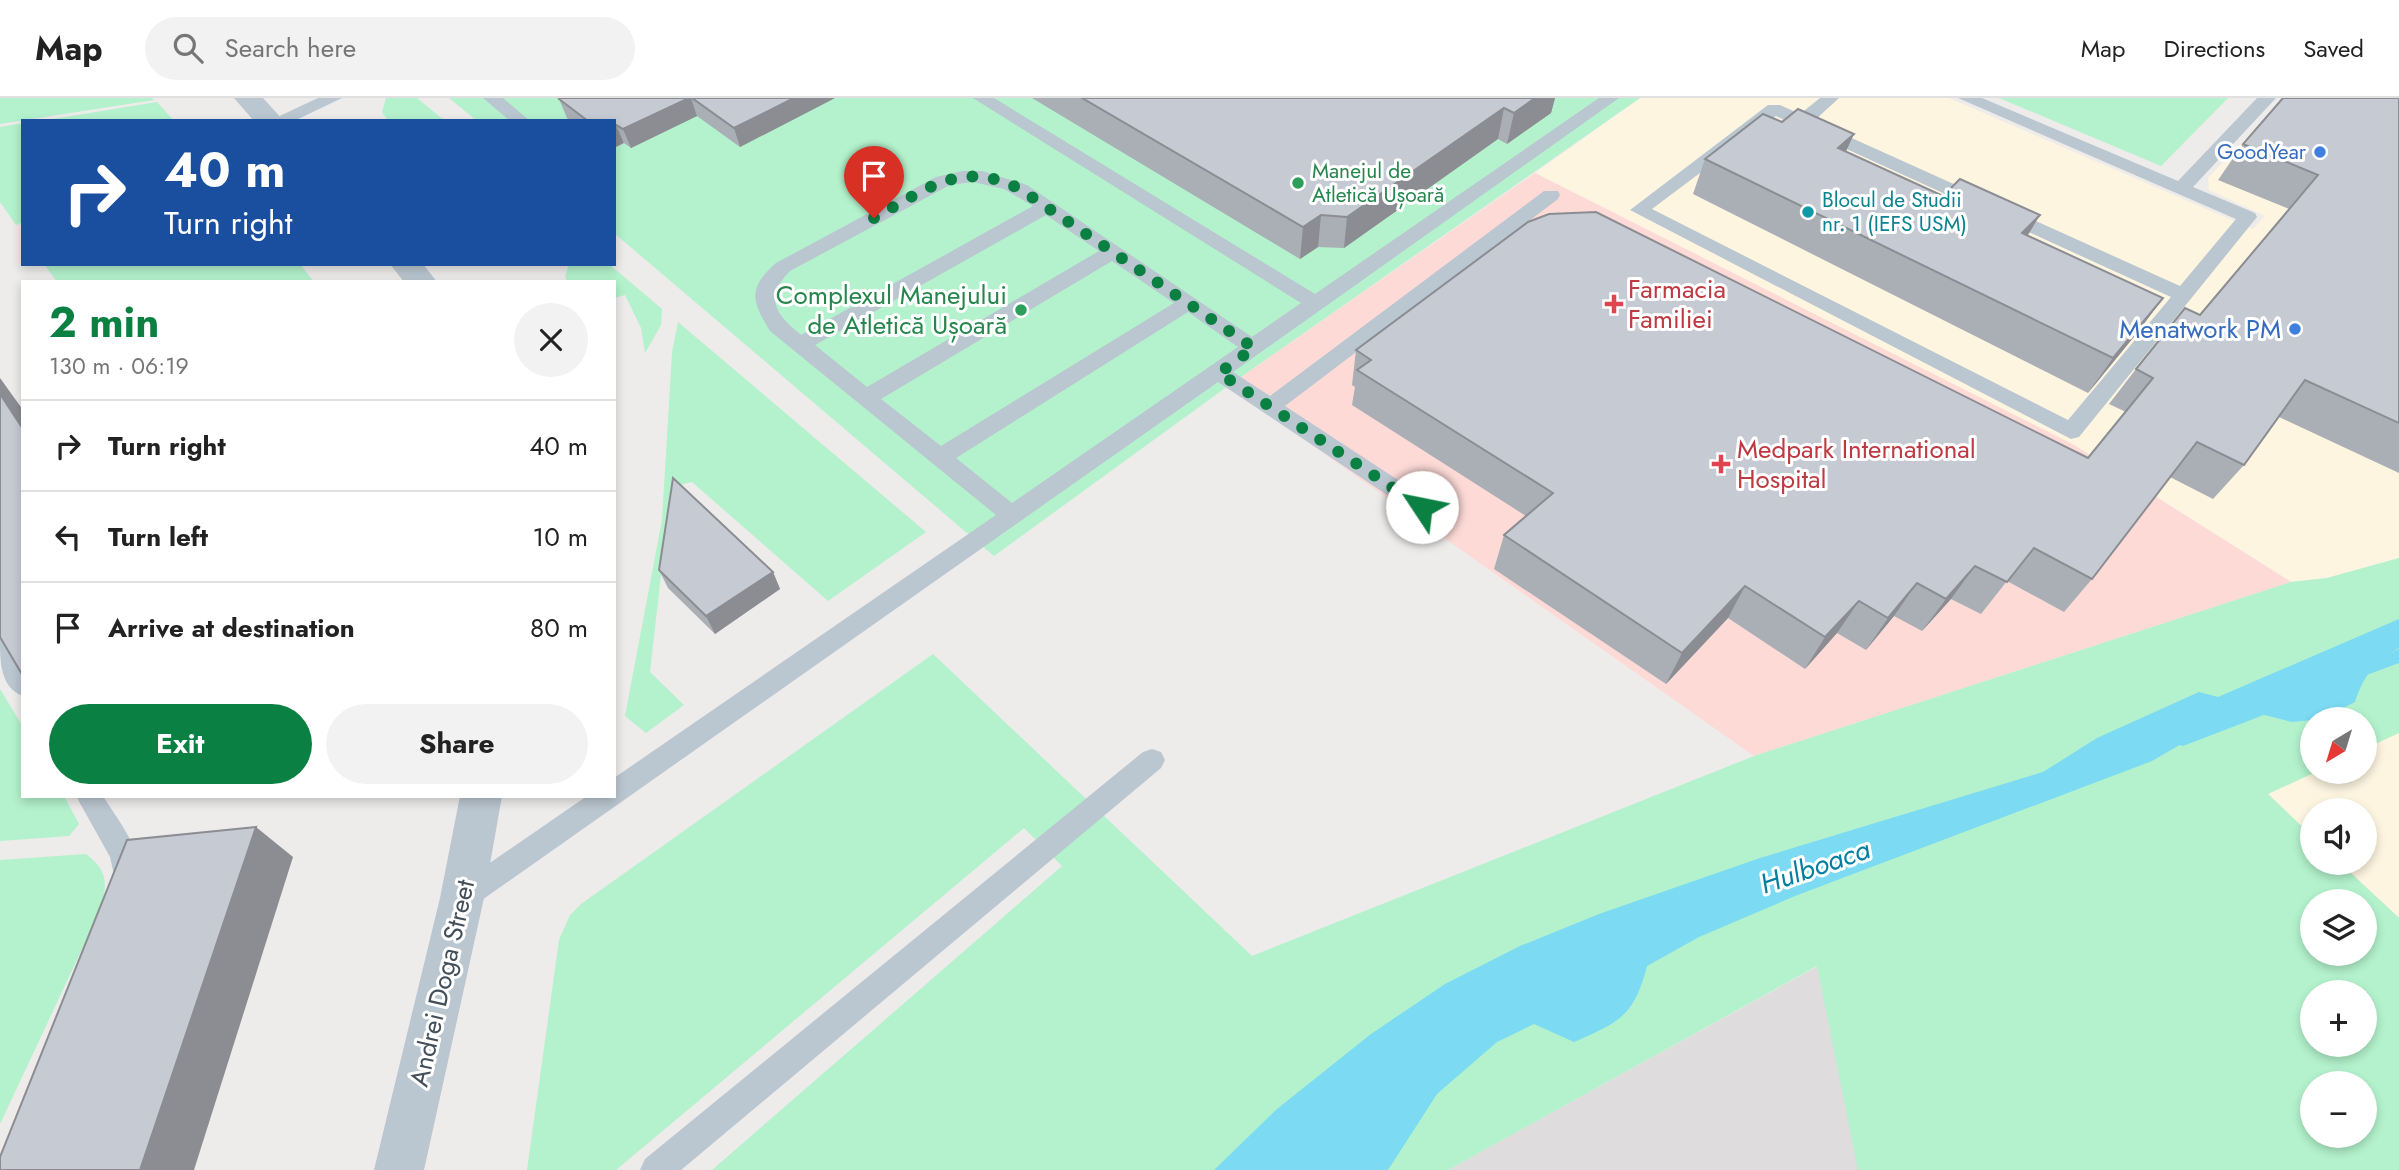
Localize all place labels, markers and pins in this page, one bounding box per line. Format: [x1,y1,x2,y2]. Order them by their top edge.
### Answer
place label: GoodYear [2217,137,2307,167]
marker: GoodYear [2312,144,2328,160]
pin [844,146,904,218]
place label: Manejul de Atletică Ușoară [1312,156,1444,210]
marker: Manejul de Atletică Ușoară [1290,175,1306,191]
place label: Blocul de Studii nr. 1 (IEFS USM) [1822,185,1967,239]
marker: Blocul de Studii nr. 1 (IEFS USM) [1800,204,1816,220]
place label: Farmacia Familiei [1628,270,1726,338]
place label: Complexul Manejului de Atletică Ușoară [776,276,1007,344]
marker: Farmacia Familiei [1606,296,1622,312]
marker: Complexul Manejului de Atletică Ușoară [1013,302,1029,318]
place label: Menatwork PM [2119,310,2281,348]
marker: Menatwork PM [2287,321,2303,337]
place label: Medpark International Hospital [1737,430,1976,498]
marker: Medpark International Hospital [1711,454,1731,474]

